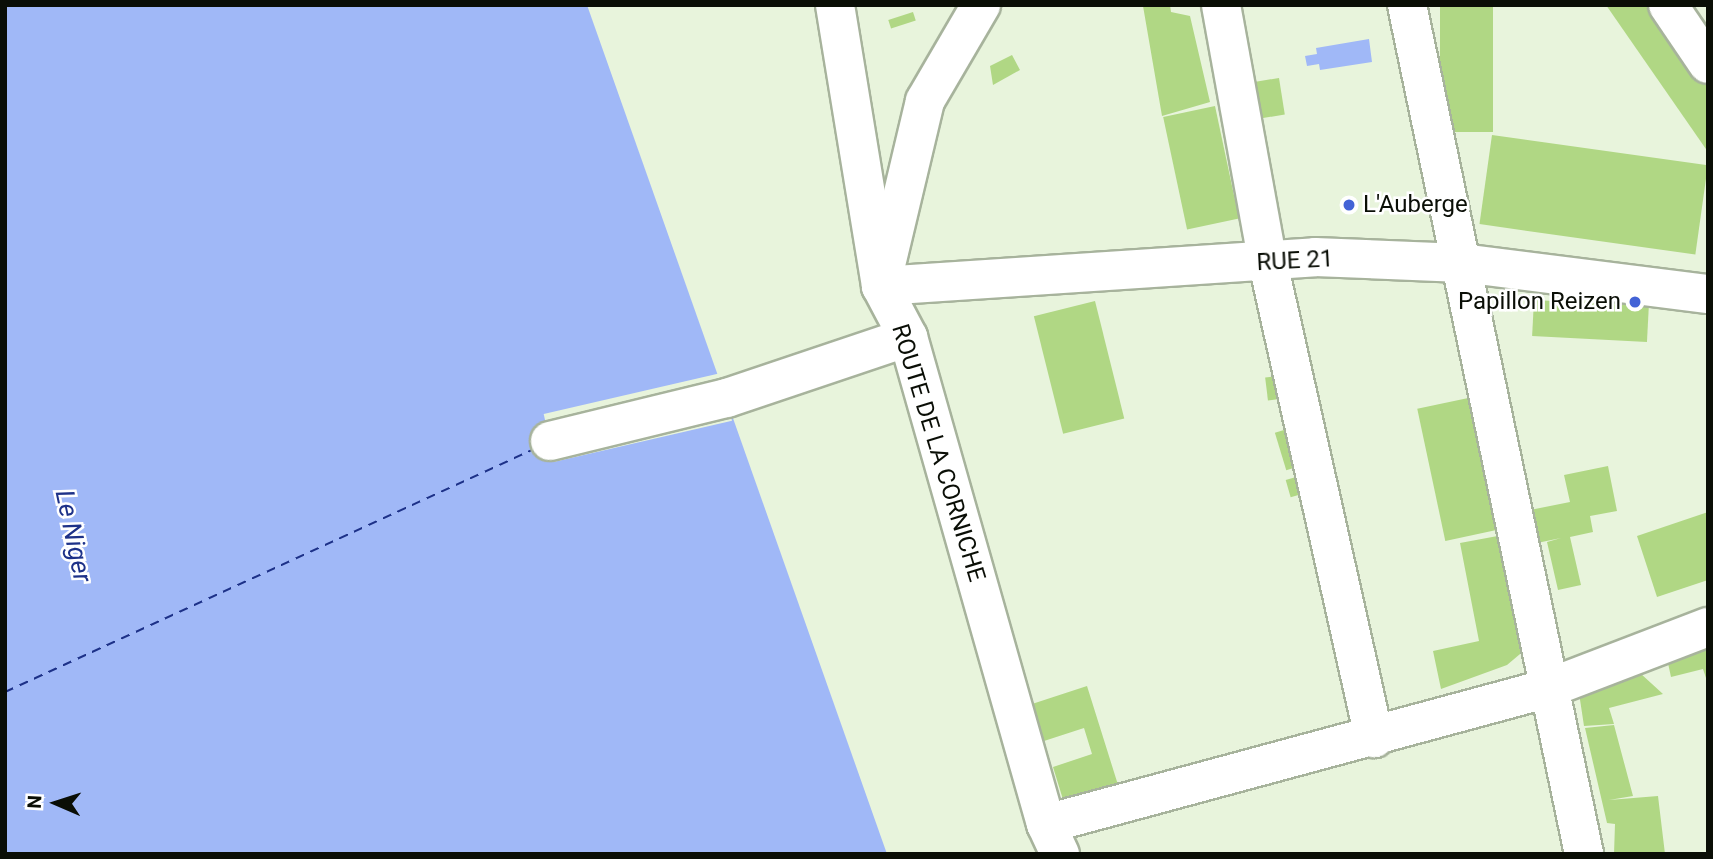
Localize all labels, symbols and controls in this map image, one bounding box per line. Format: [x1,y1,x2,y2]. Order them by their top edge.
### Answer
place label: L'Auberge [1363,191,1468,219]
marker: L'Auberge [1341,197,1357,213]
street label: RUE 21 [1256,245,1334,277]
place label: Papillon Reizen [1458,288,1621,316]
marker: Papillon Reizen [1627,294,1643,310]
street label: ROUTE DE LA CORNICHE [885,321,991,585]
water label: Le Niger [48,487,98,585]
north arrow [21,768,91,838]
text: N [23,795,46,809]

